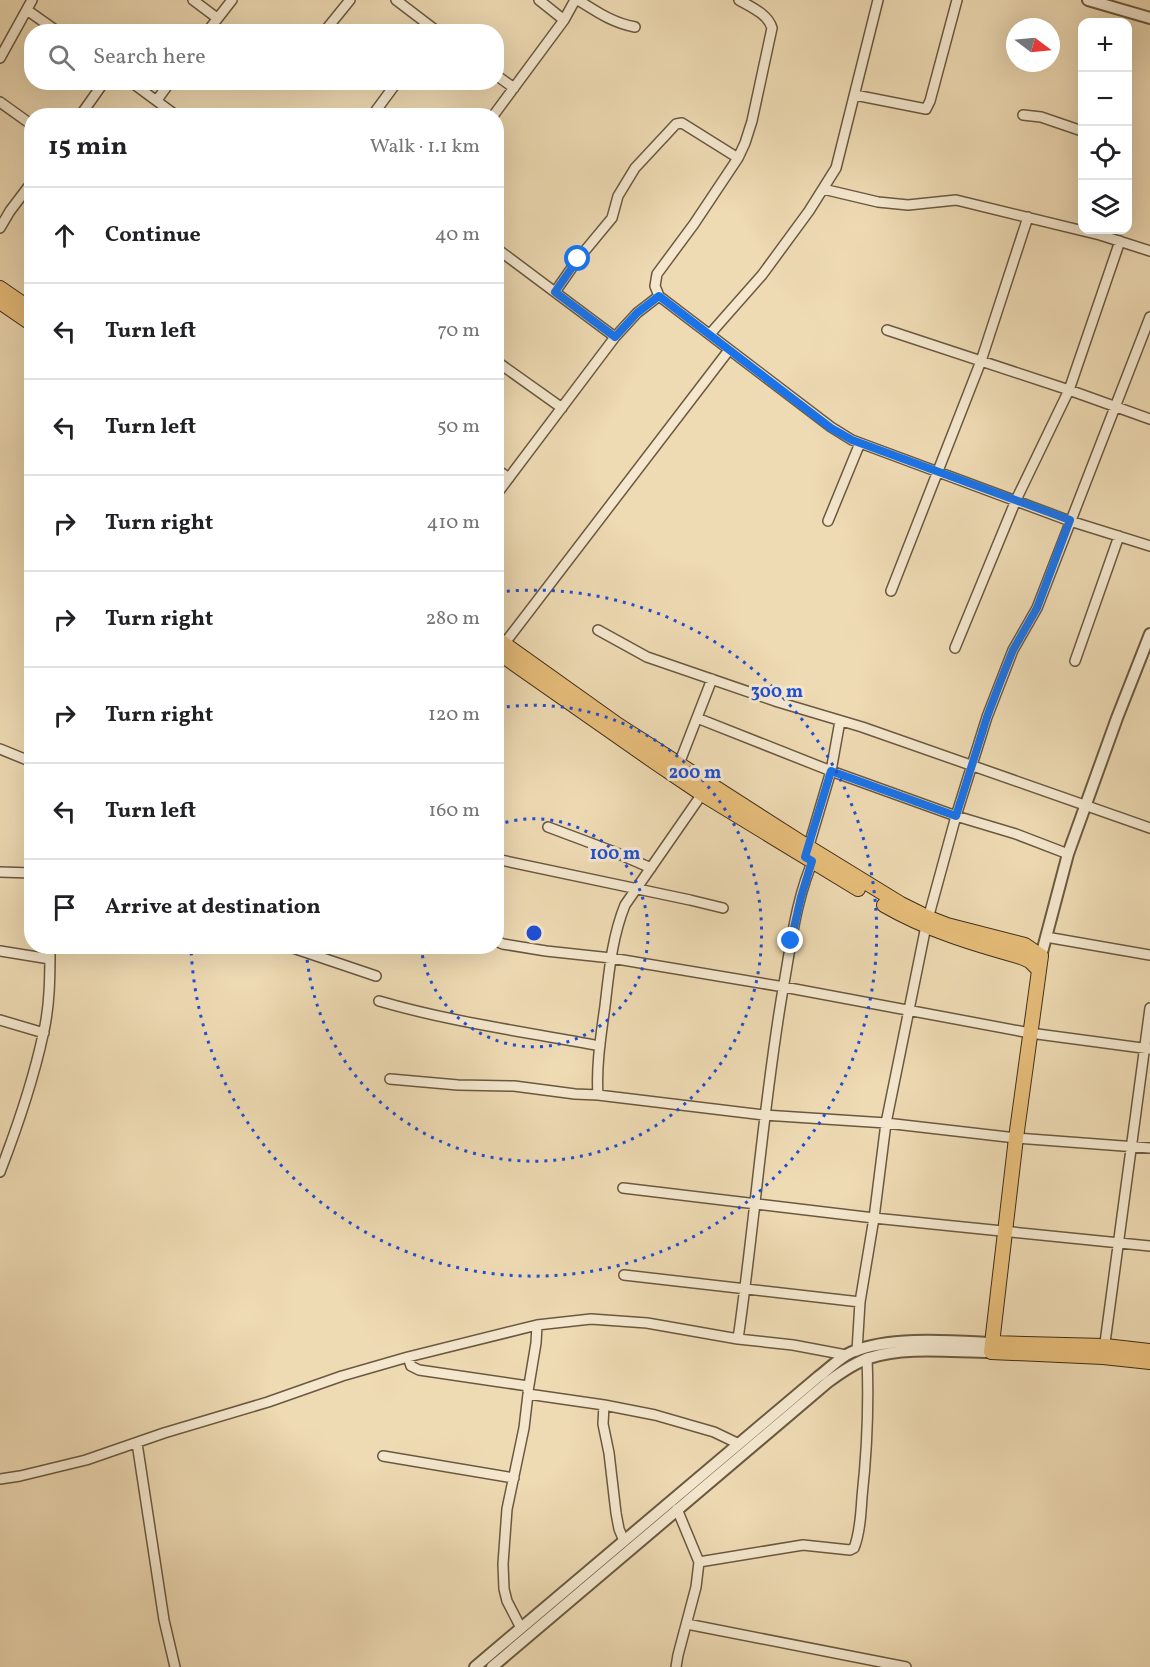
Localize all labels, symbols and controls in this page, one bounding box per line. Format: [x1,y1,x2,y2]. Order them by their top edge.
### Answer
north arrow [1006,18,1060,72]
map controls [1078,18,1132,234]
button: + [1078,18,1132,72]
search box [24,24,504,90]
icon: search [45,41,78,74]
text: Search here [93,42,206,73]
button: − [1078,72,1132,126]
button: locate [1078,126,1132,180]
text: 15 min [48,129,128,165]
text: Walk · 1.1 km [370,133,480,161]
button: layers [1078,180,1132,234]
icon: ahead [48,219,81,252]
text: Continue [105,220,201,251]
text: 40 m [435,221,480,249]
route start [564,245,590,271]
icon: left [48,315,81,348]
text: Turn left [105,316,196,347]
text: 70 m [437,317,480,345]
icon: left [48,411,81,444]
text: Turn left [105,412,196,443]
text: 50 m [437,413,480,441]
icon: right [48,507,81,540]
text: Turn right [105,508,213,539]
text: 410 m [427,509,480,537]
icon: right [48,603,81,636]
text: Turn right [105,604,213,635]
text: 280 m [425,605,480,633]
text: 300 m [751,680,803,705]
icon: right [48,699,81,732]
text: Turn right [105,700,213,731]
text: 120 m [428,701,480,729]
text: 200 m [669,761,721,786]
icon: left [48,795,81,828]
text: Turn left [105,796,196,827]
text: 160 m [428,797,480,825]
text: 100 m [590,842,640,867]
icon: arrive [48,891,81,924]
text: Arrive at destination [105,892,321,923]
centre of rings [524,923,544,943]
route end [777,927,803,953]

